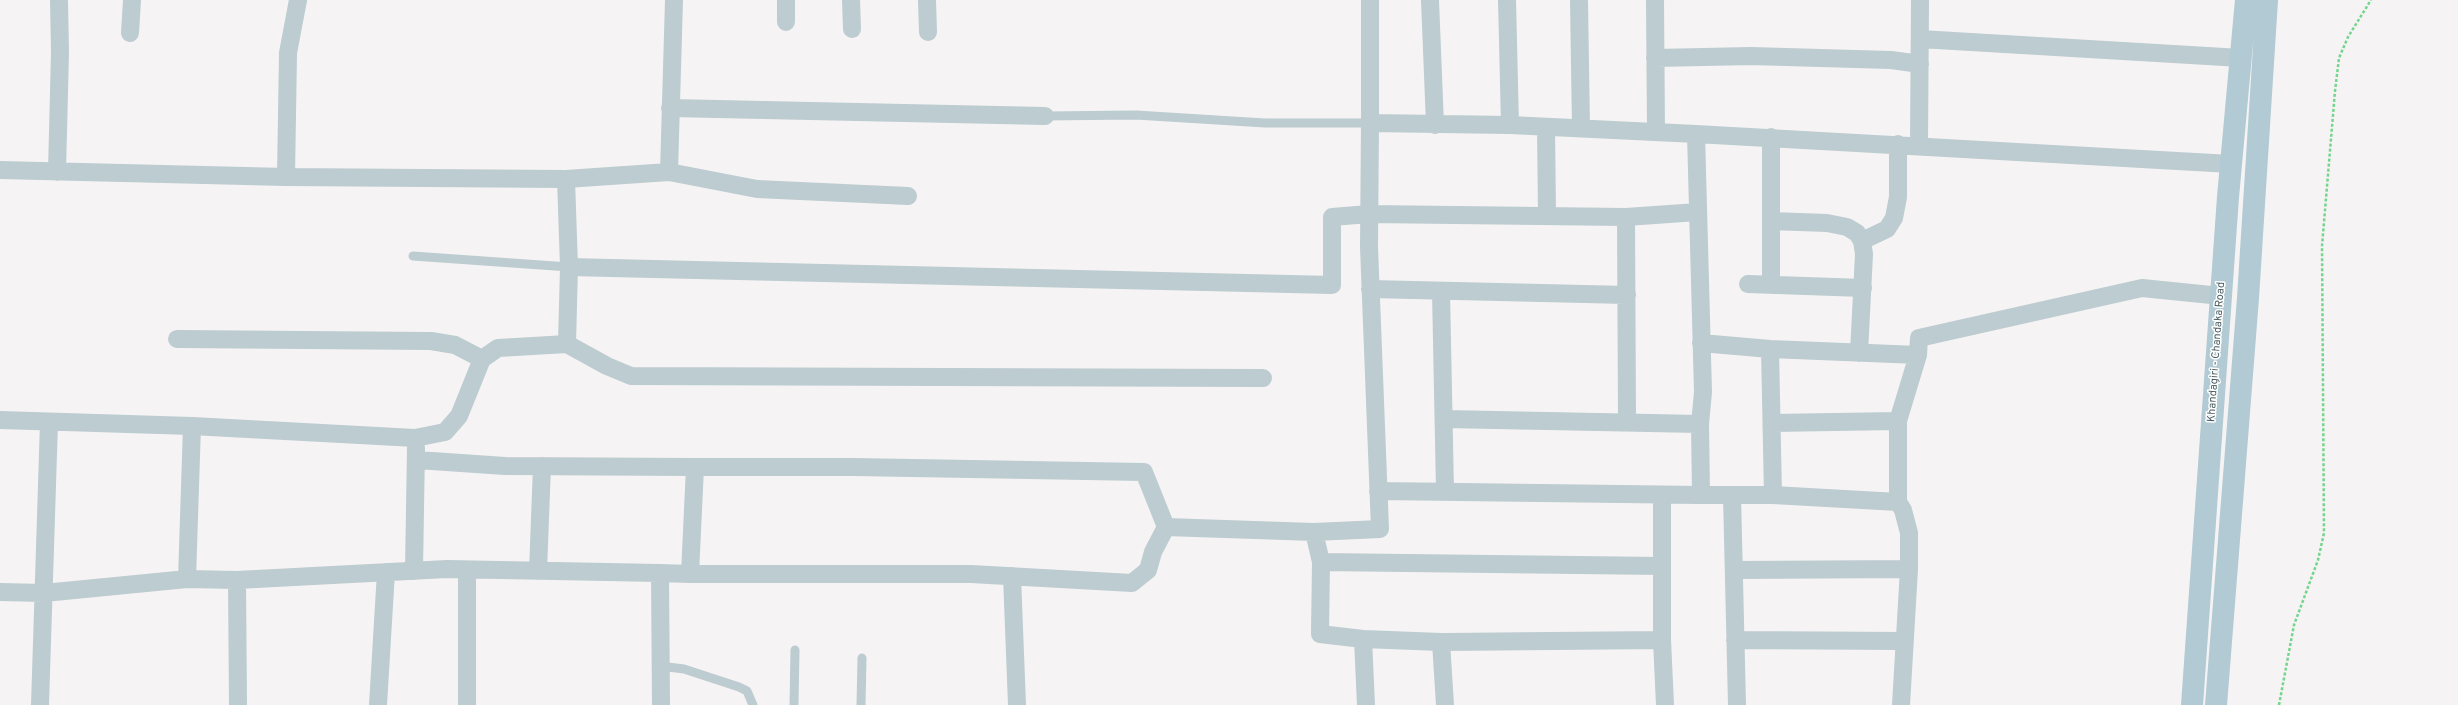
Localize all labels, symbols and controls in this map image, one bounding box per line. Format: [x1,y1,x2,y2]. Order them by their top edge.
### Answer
street label: Khandagiri - Chandaka Road [2206,281,2228,423]

